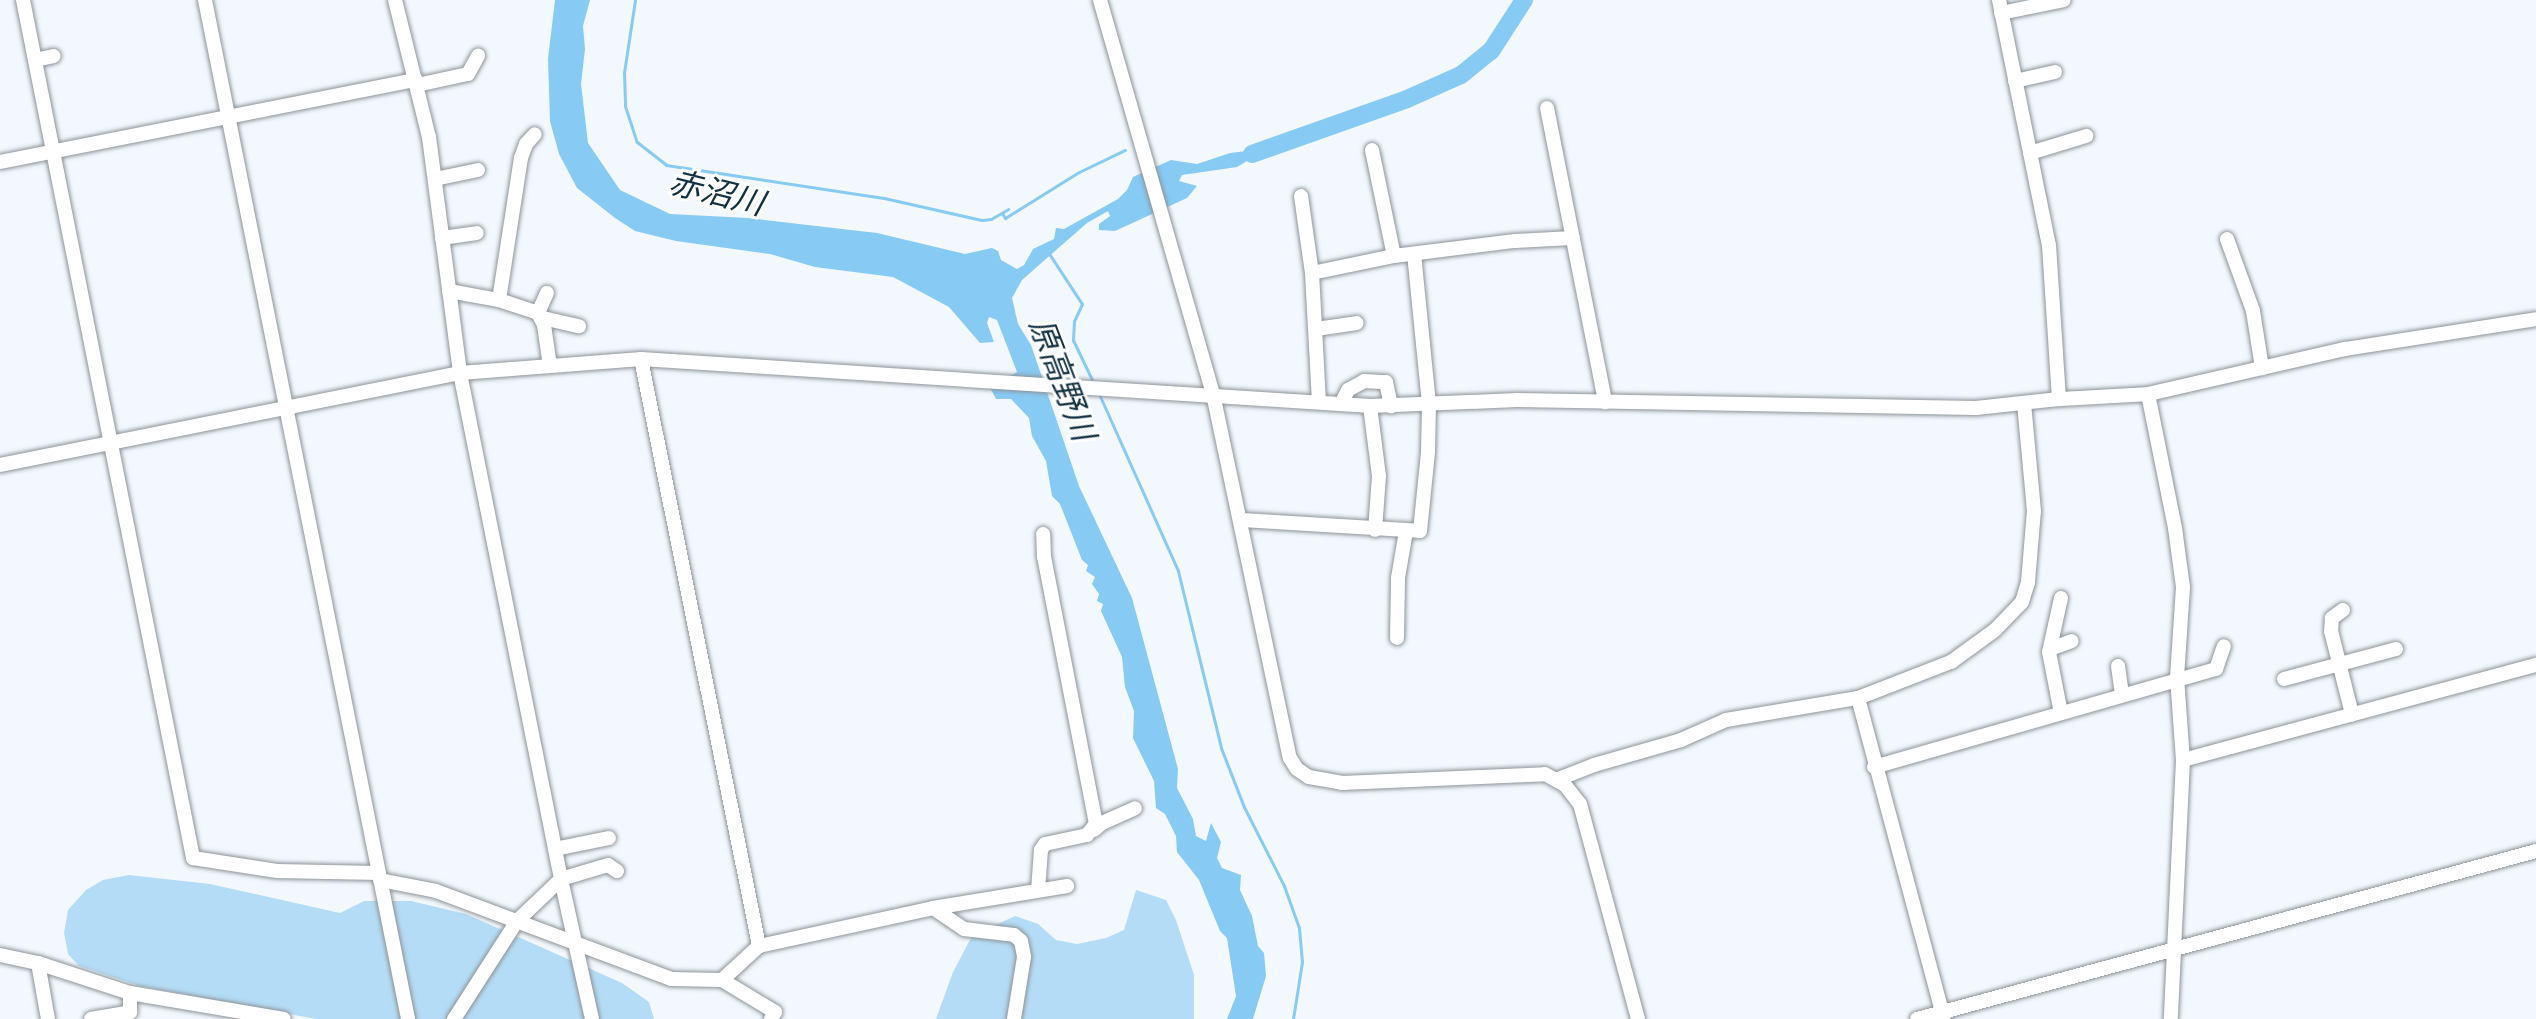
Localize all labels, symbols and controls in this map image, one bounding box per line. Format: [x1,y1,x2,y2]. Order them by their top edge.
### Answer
water label: 赤沼川 [666,162,768,222]
water label: 原高野川 [1022,312,1104,446]

